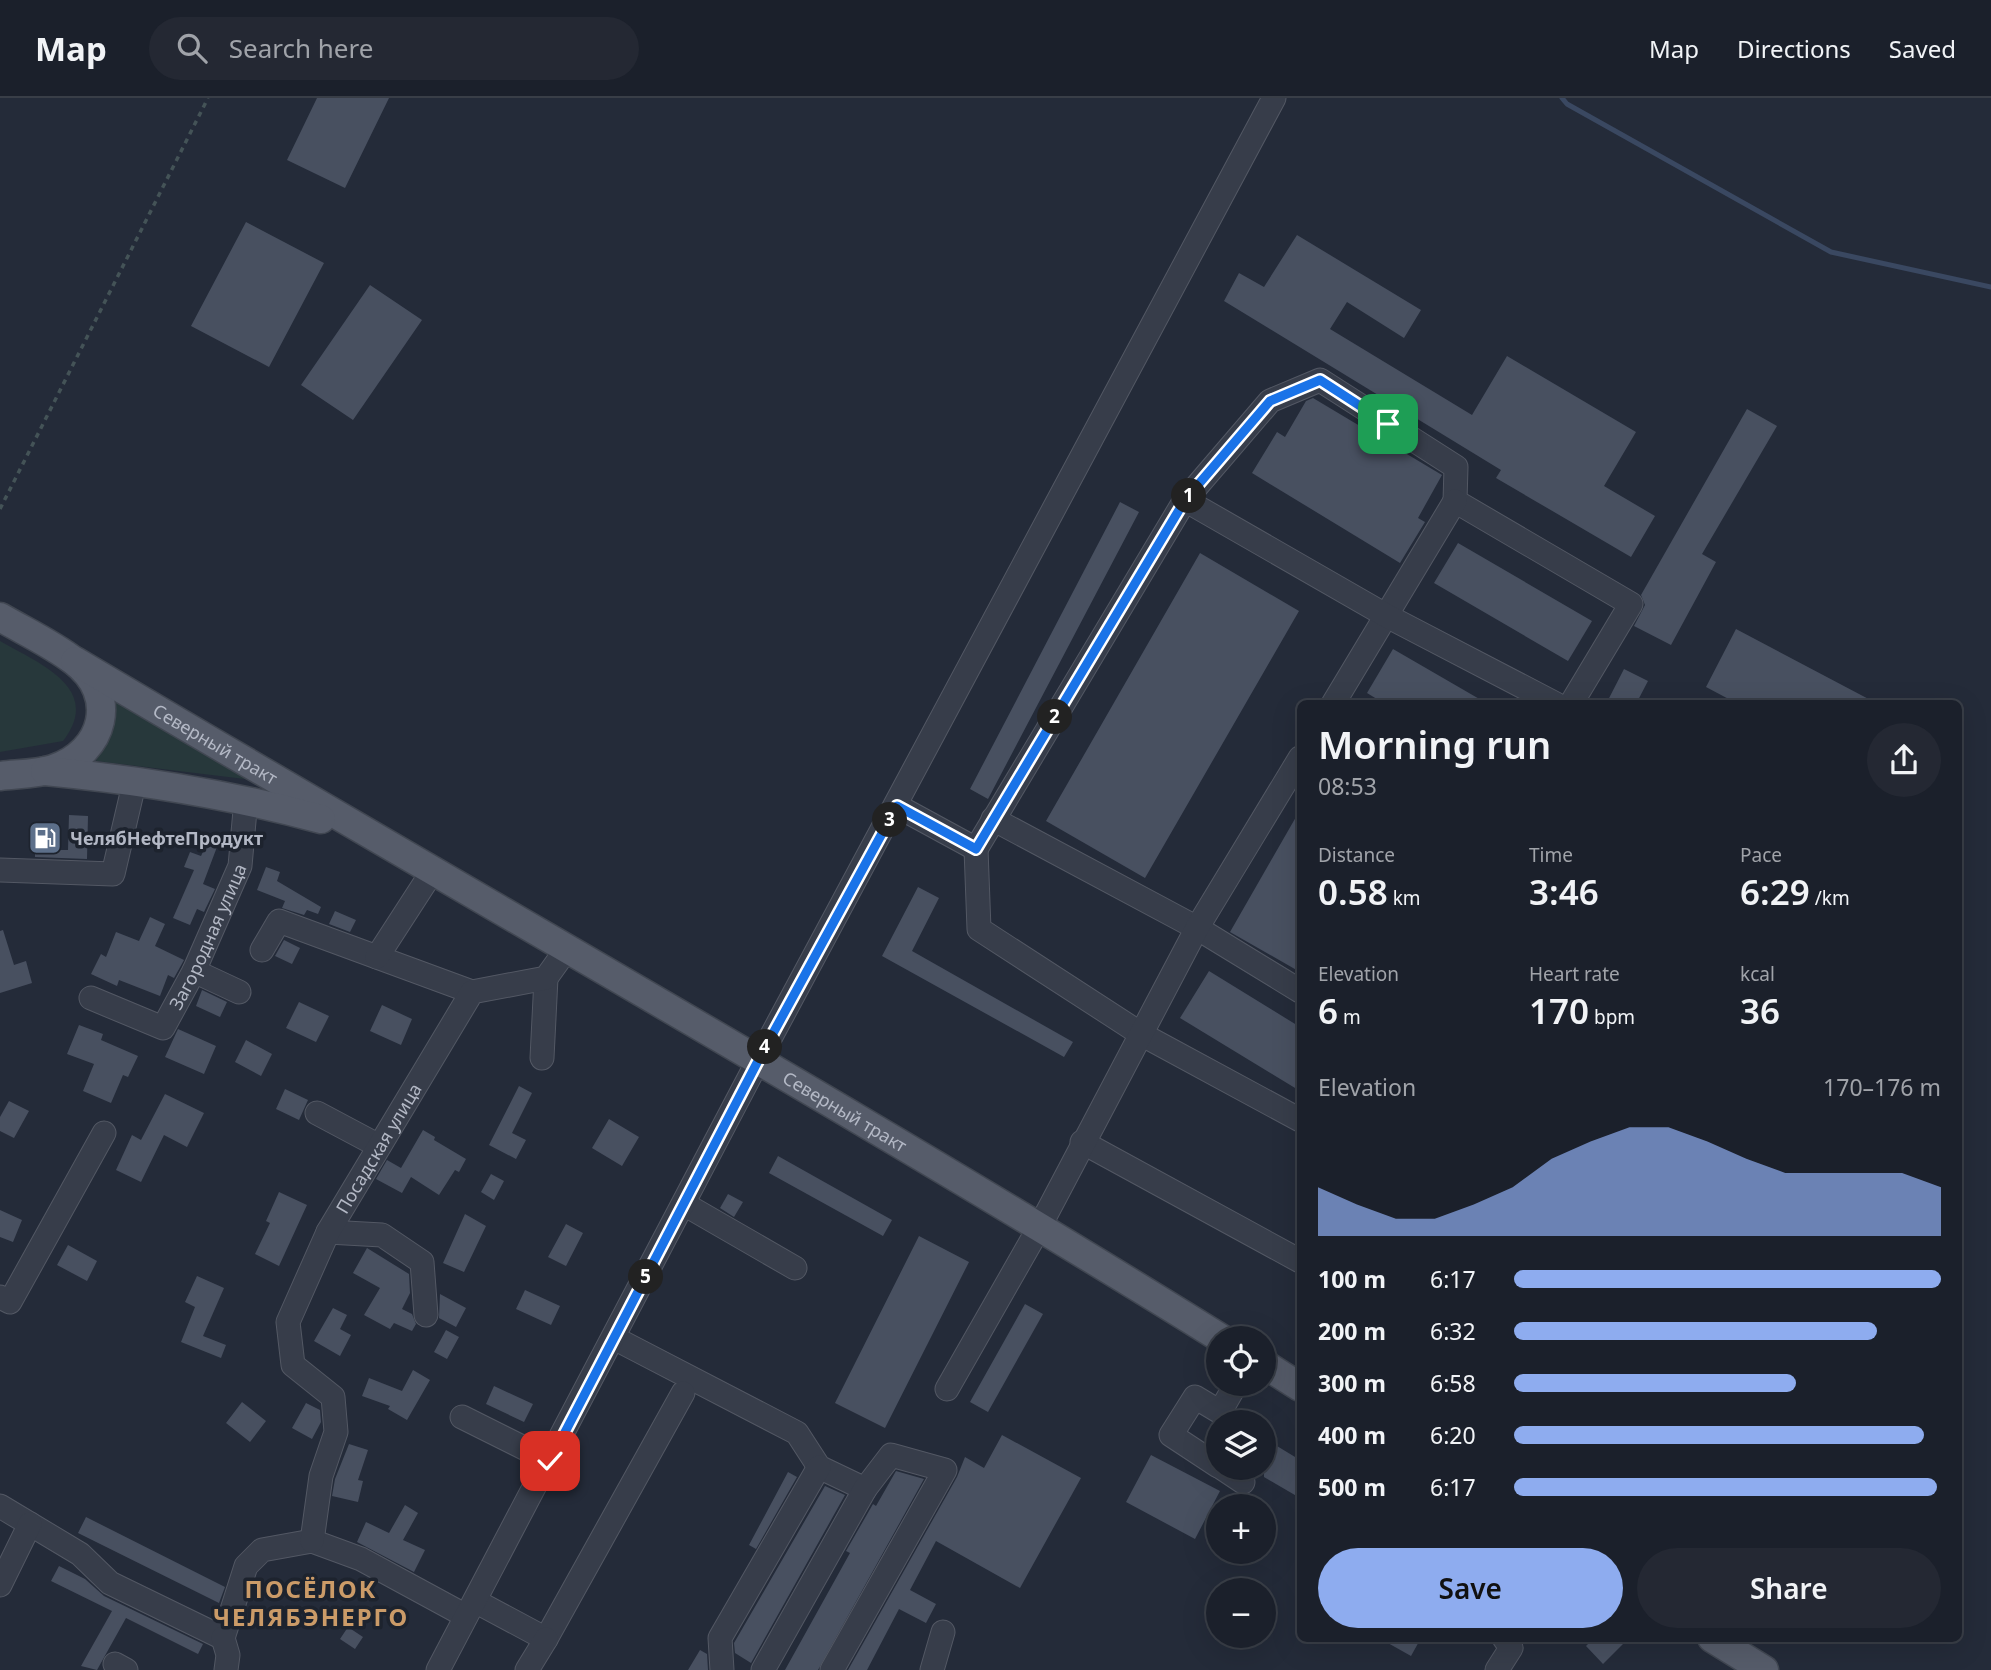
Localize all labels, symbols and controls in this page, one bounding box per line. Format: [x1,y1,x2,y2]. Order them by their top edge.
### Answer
search box [149,17,639,80]
text: Map [35,26,107,71]
icon: search [173,29,211,67]
text: Search here [229,30,373,66]
text: Map [1649,32,1699,65]
text: Directions [1737,32,1851,65]
text: Saved [1889,32,1956,65]
pin [1358,394,1418,454]
icon: arrive [1369,405,1407,443]
pin: 1 [1172,478,1206,514]
text: 1 [1183,482,1194,508]
street label: Северный тракт [149,698,283,790]
pin: 2 [1038,700,1072,734]
text: 2 [1049,703,1060,729]
text: Morning run [1318,718,1551,770]
button: share [1867,723,1941,797]
text: 08:53 [1318,770,1377,802]
pin: 3 [872,802,908,838]
text: 3 [884,806,895,832]
fuel station icon: ЧелябНефтеПродукт [26,819,64,857]
place label: ЧелябНефтеПродукт [70,826,263,850]
text: Distance [1318,842,1395,868]
text: Time [1529,842,1573,868]
text: Pace [1740,842,1782,868]
street label: Загородная улица [163,860,252,1014]
text: 0.58 [1318,868,1388,915]
text: 3:46 [1529,868,1599,915]
text: 6:29 [1740,868,1810,915]
text: km [1388,885,1421,911]
text: /km [1810,885,1850,911]
text: Elevation [1318,961,1399,987]
text: Heart rate [1529,961,1620,987]
text: kcal [1740,961,1775,987]
text: 6 [1318,987,1338,1034]
text: 170 [1529,987,1589,1034]
text: 36 [1740,987,1780,1034]
text: m [1338,1004,1361,1030]
text: bpm [1589,1004,1635,1030]
pin: 4 [748,1030,782,1065]
text: 4 [759,1033,770,1059]
street label: Северный тракт [778,1065,912,1158]
text: Elevation [1318,1071,1416,1103]
text: 170–176 m [1823,1071,1941,1103]
street label: Посадская улица [330,1079,427,1218]
pin: 5 [628,1260,664,1294]
text: 5 [640,1263,651,1289]
text: 100 m [1318,1263,1386,1295]
text: 6:17 [1430,1263,1476,1295]
text: 200 m [1318,1315,1386,1347]
text: 6:32 [1430,1315,1476,1347]
map controls [1206,1326,1276,1648]
button: locate [1206,1326,1276,1396]
text: 300 m [1318,1367,1386,1399]
text: 6:58 [1430,1367,1476,1399]
button: layers [1206,1410,1276,1480]
text: 400 m [1318,1419,1386,1451]
text: 6:20 [1430,1419,1476,1451]
pin [520,1431,580,1491]
icon: check [531,1442,569,1480]
text: 500 m [1318,1471,1386,1503]
text: 6:17 [1430,1471,1476,1503]
button: + [1206,1494,1276,1564]
button: Save [1318,1548,1623,1628]
button: Share [1637,1548,1941,1628]
district label: ПОСЁЛОК ЧЕЛЯБЭНЕРГО [213,1572,409,1633]
button: − [1206,1578,1276,1648]

